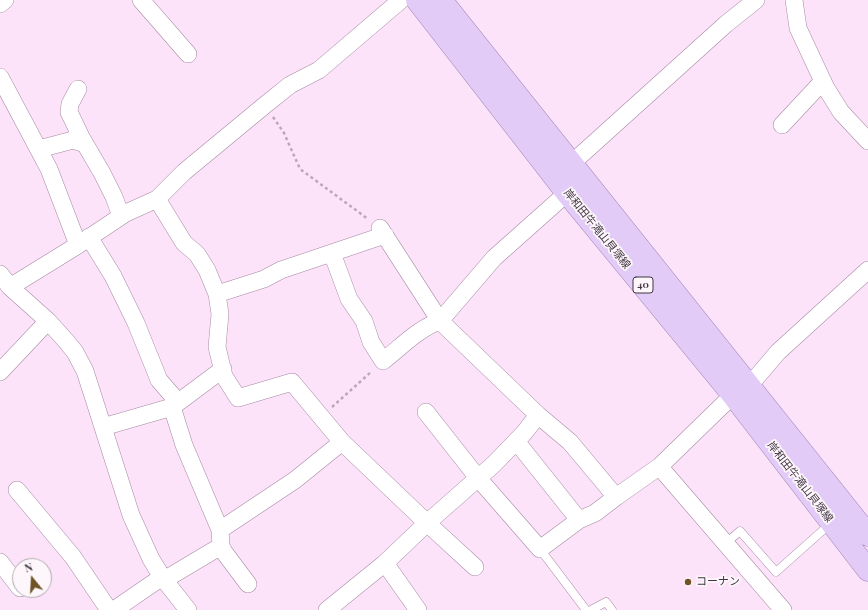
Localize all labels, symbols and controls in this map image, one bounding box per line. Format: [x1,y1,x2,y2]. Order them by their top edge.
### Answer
street label: 岸和田牛滝山貝塚線 [561,186,633,272]
road number: 40 [633,277,653,293]
street label: 岸和田牛滝山貝塚線 [764,439,836,525]
north arrow [12,558,52,598]
text: N [22,559,35,575]
place label: コーナン [696,575,740,589]
marker: コーナン [683,577,693,587]

